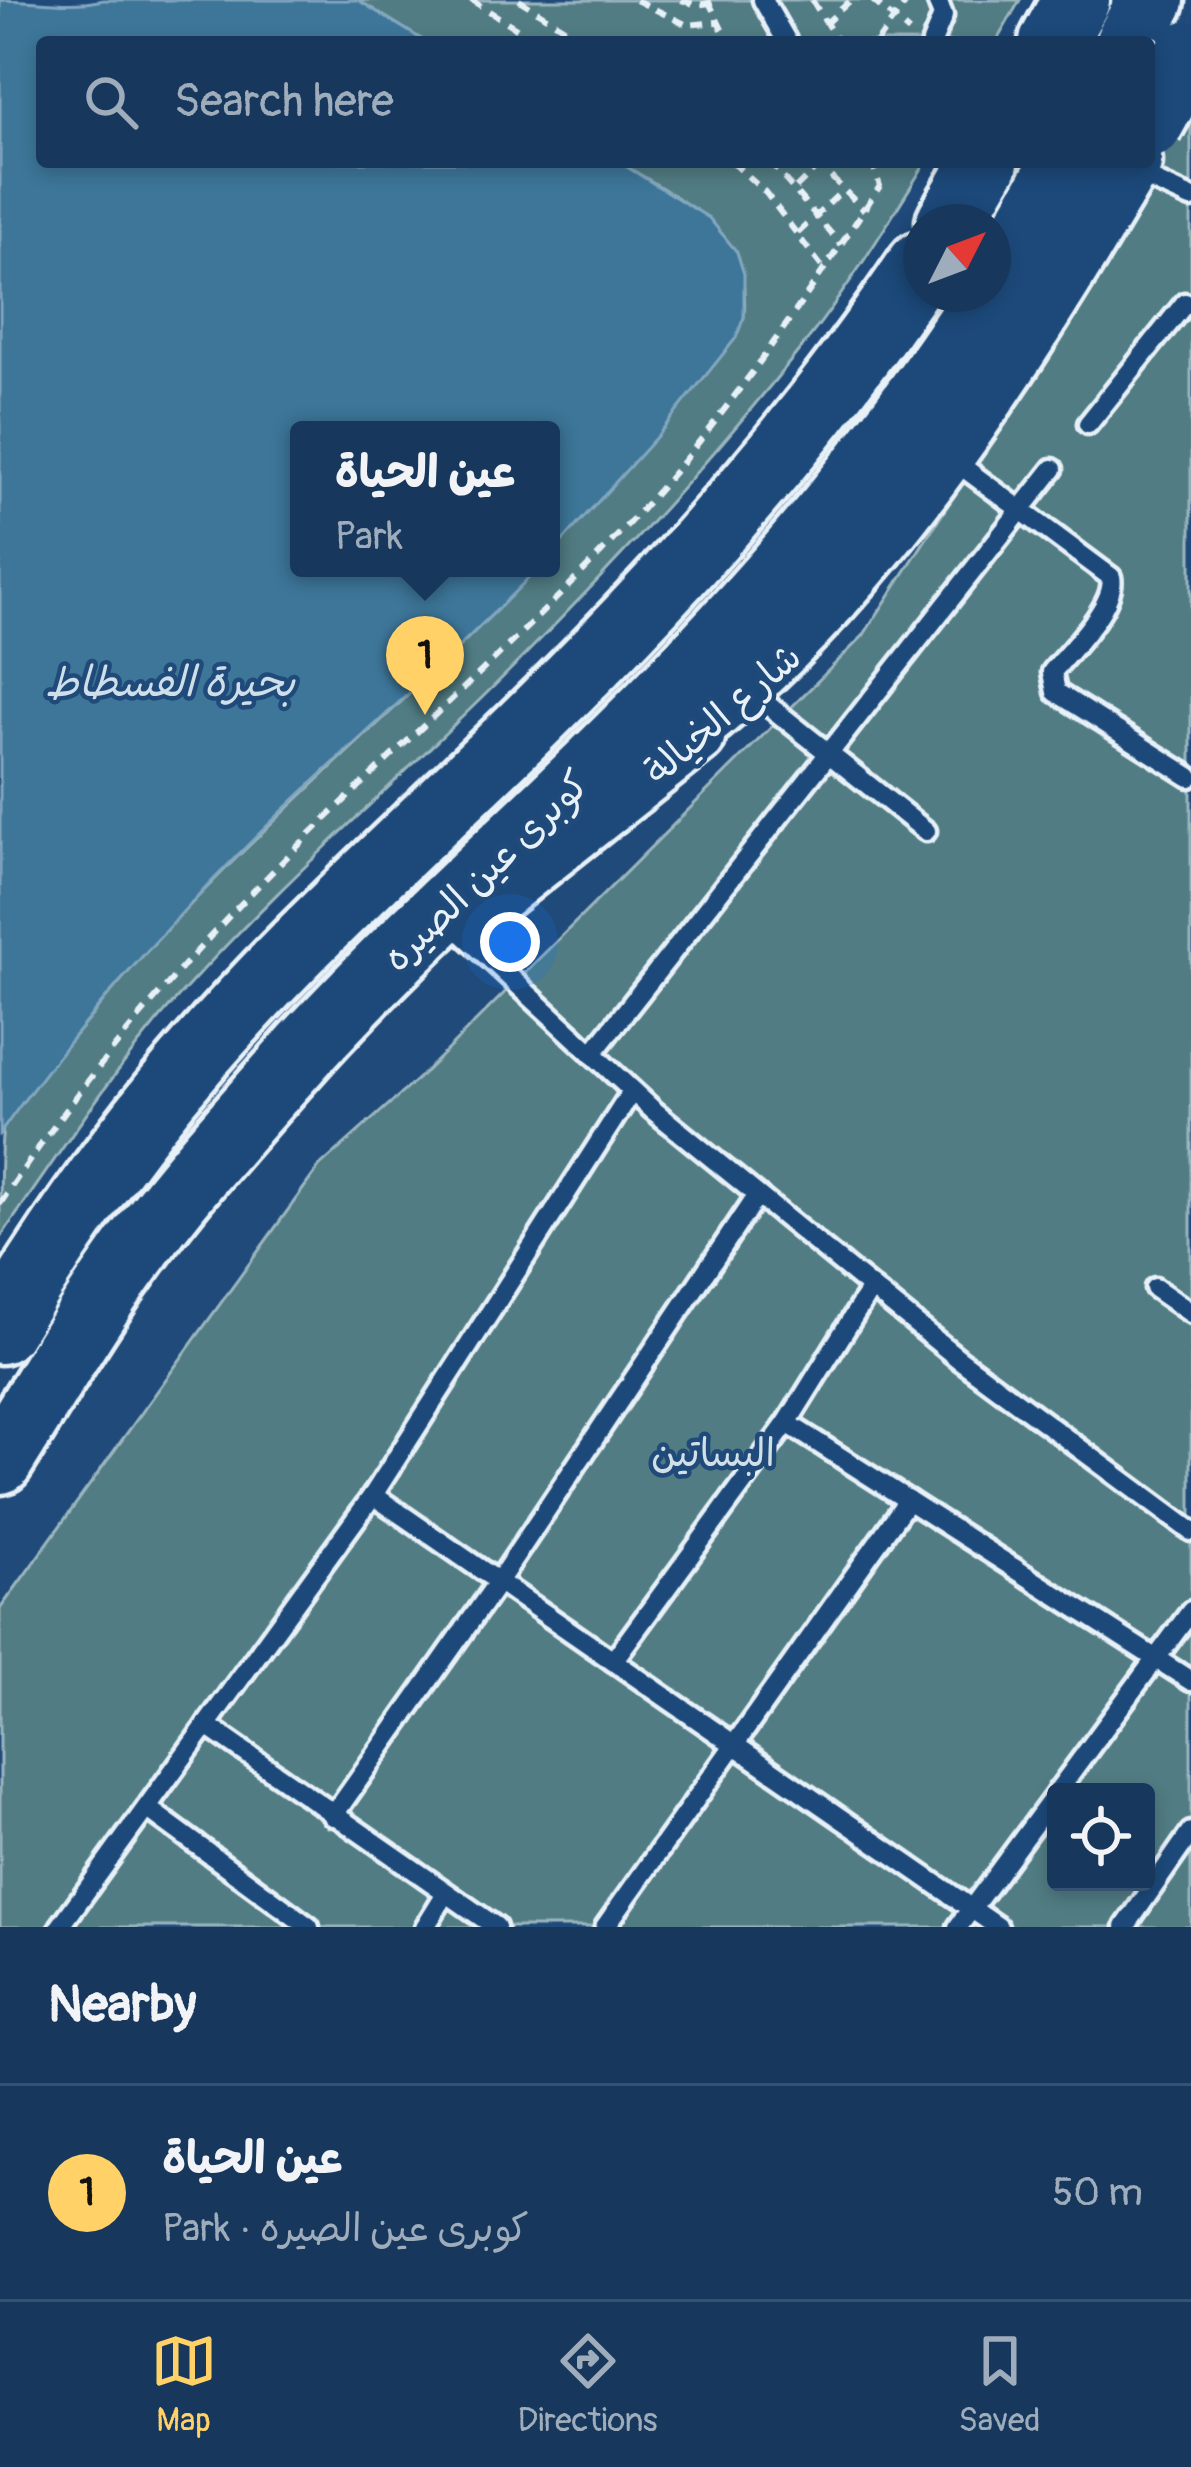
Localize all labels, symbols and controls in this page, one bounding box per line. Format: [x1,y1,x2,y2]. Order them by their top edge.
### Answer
search box [36,36,1155,168]
icon: search [78,69,144,135]
text: Search here [174,74,394,130]
north arrow [903,204,1011,312]
popup [290,421,560,577]
text: عين الحياة [335,445,515,501]
text: Park [335,512,403,561]
pin: 1 [386,616,464,715]
street label: شارع الخيالة [634,632,813,797]
water label: بحيرة الفسطاط [45,657,297,709]
street label: كوبرى عين الصيره [372,760,600,982]
your location [480,912,540,972]
park label: البساتين [651,1429,775,1478]
map controls [1047,1783,1155,1891]
button: locate [1047,1783,1155,1891]
text: Nearby [48,1973,196,2037]
text: عين الحياة [162,2131,342,2187]
text: 1 [79,2168,95,2217]
text: 50 m [1052,2168,1143,2217]
text: Park · كوبرى عين الصيره [162,2204,529,2253]
tab: Map [151,2328,217,2441]
tab: Directions [518,2328,658,2441]
tab: Saved [959,2328,1040,2441]

